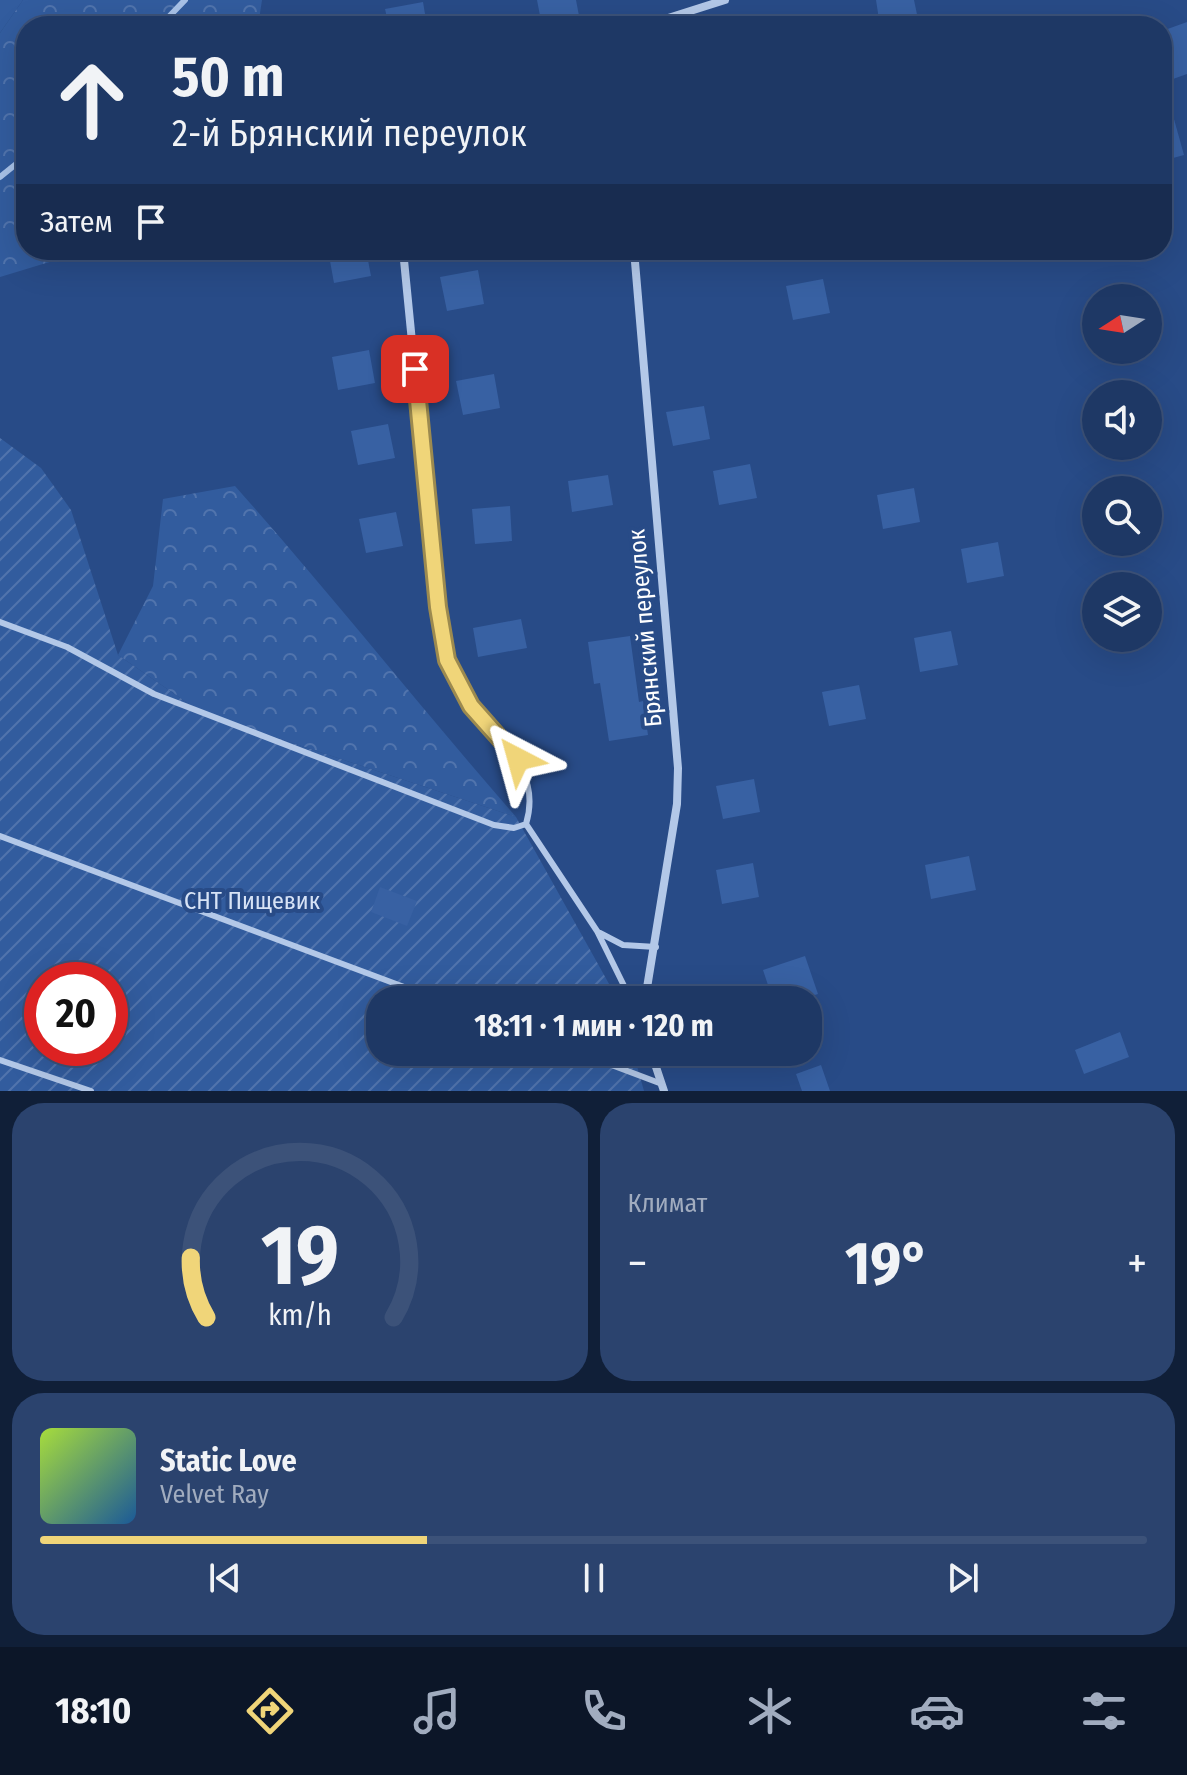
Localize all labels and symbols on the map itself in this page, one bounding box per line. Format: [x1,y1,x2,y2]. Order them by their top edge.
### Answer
north arrow [1082,284,1162,364]
pin [381,335,449,403]
street label: Брянский переулок [622,527,668,728]
position arrow [476,717,560,801]
park label: СНТ Пищевик [184,887,321,915]
speed limit sign: 20 [24,962,128,1066]

